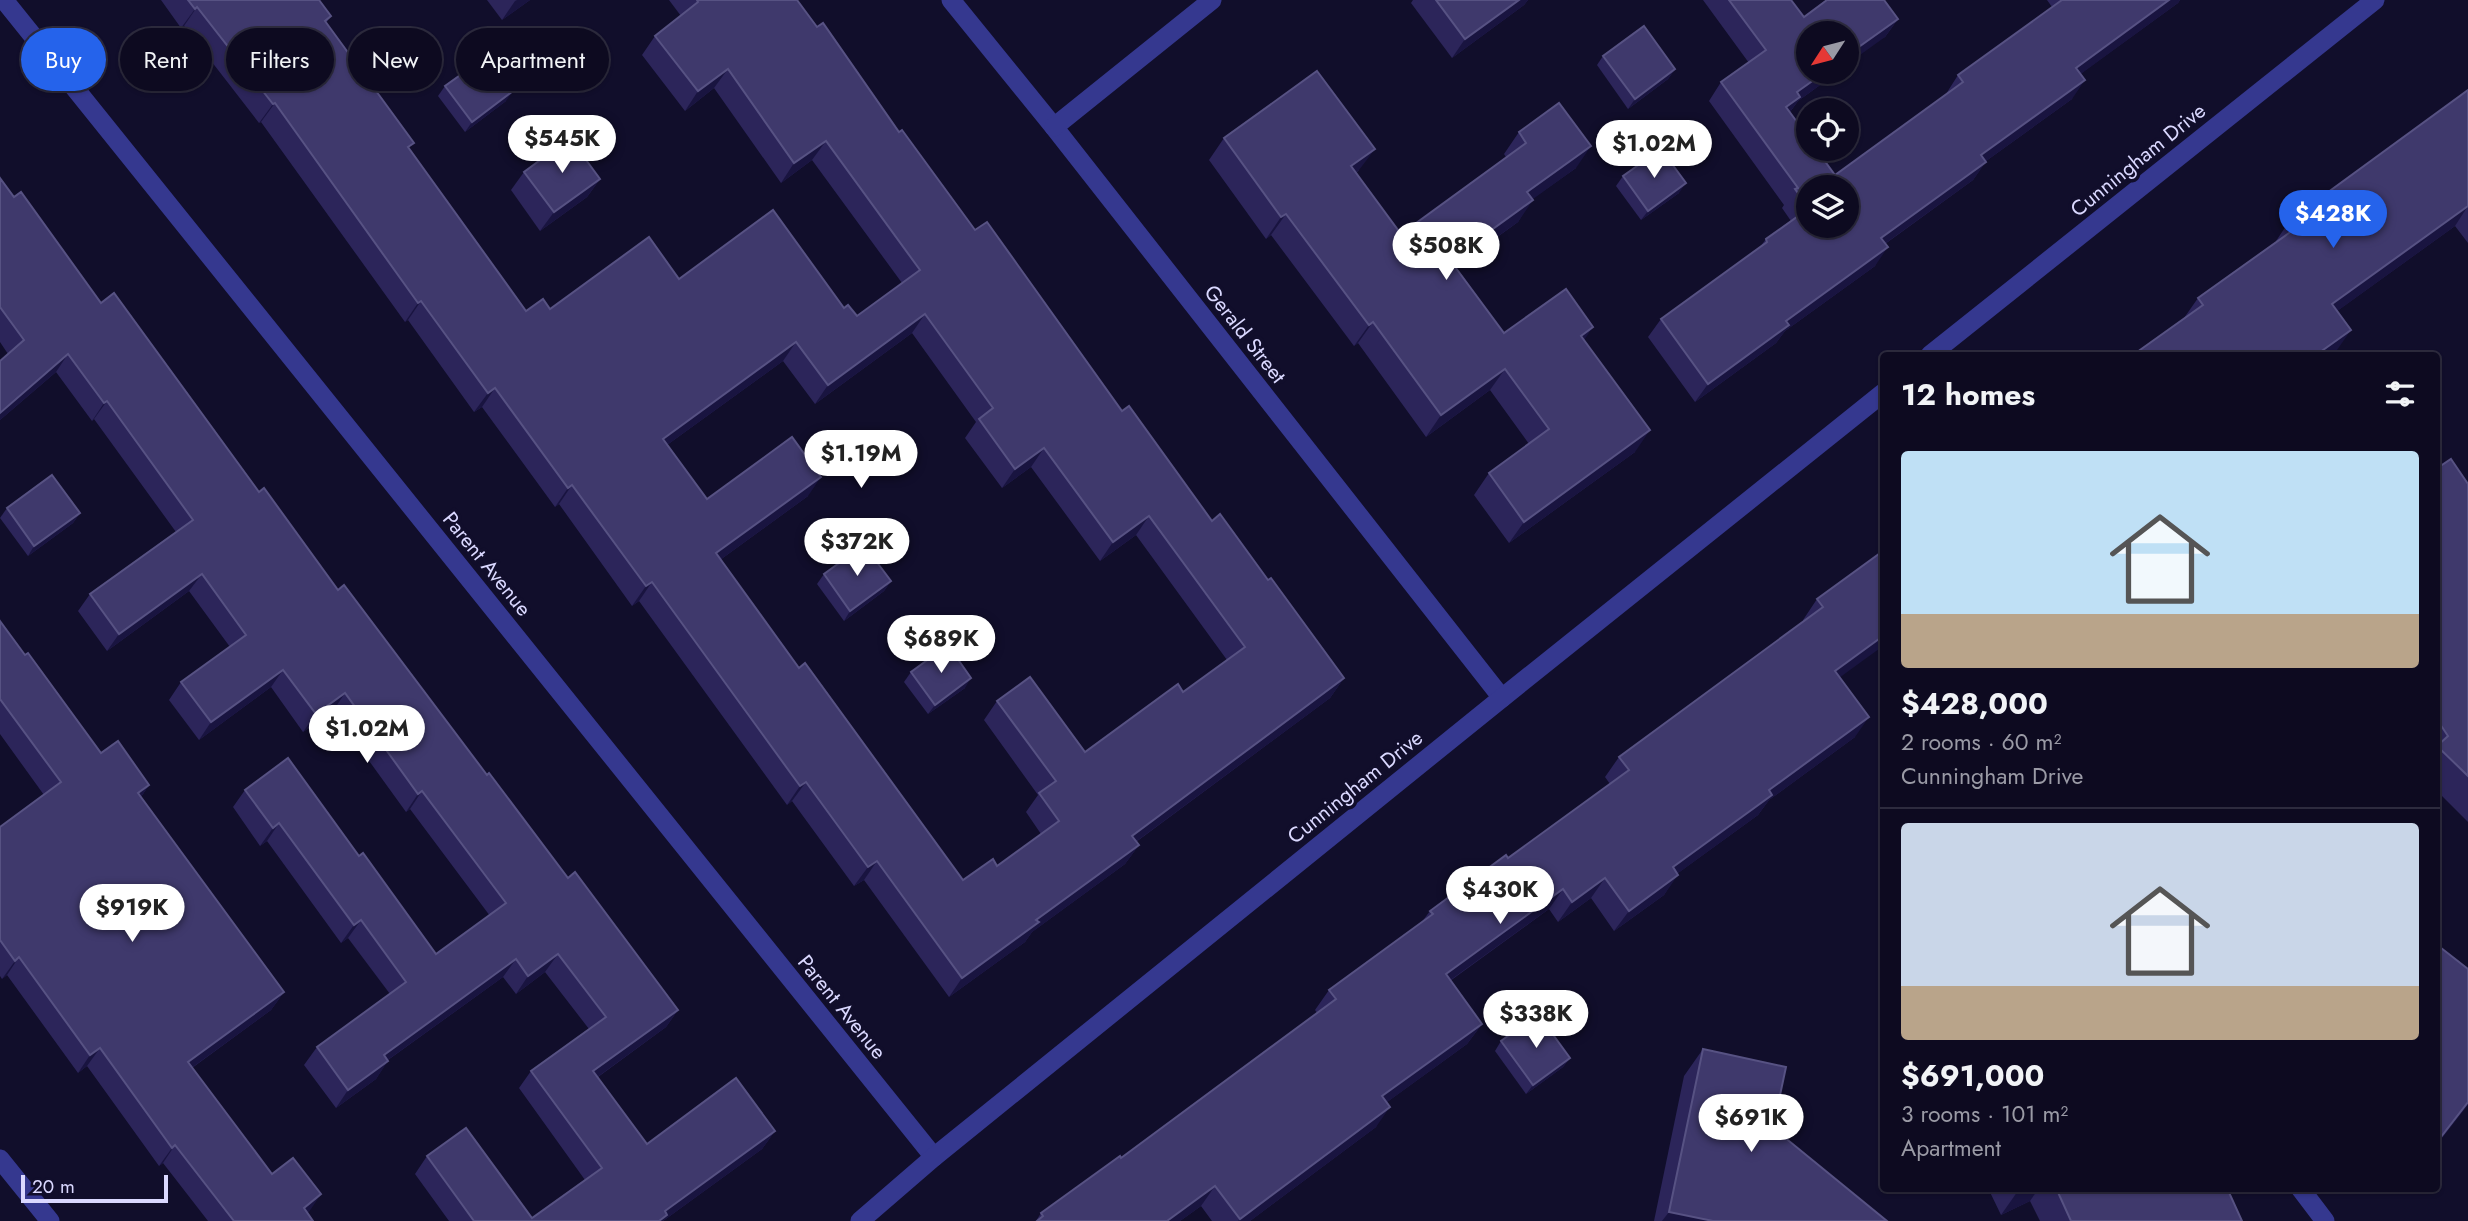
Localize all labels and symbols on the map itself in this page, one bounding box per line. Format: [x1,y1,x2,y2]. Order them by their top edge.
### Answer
north arrow [1796,21,1858,84]
street label: Cunningham Drive [2064,96,2212,224]
pin: $545K [513,116,611,175]
pin: $1.02M [1597,120,1711,180]
pin: $428K [2284,190,2382,250]
pin: $508K [1397,222,1495,282]
street label: Gerald Street [1197,278,1293,390]
pin: $1.19M [804,430,918,490]
street label: Parent Avenue [436,505,539,623]
pin: $372K [808,518,906,578]
pin: $689K [892,616,990,675]
pin: $1.02M [310,706,424,765]
street label: Cunningham Drive [1281,723,1429,851]
pin: $430K [1451,866,1549,926]
pin: $919K [83,884,181,944]
street label: Parent Avenue [791,948,894,1066]
pin: $338K [1487,990,1585,1050]
pin: $691K [1702,1094,1800,1154]
scale bar [21,1172,168,1204]

